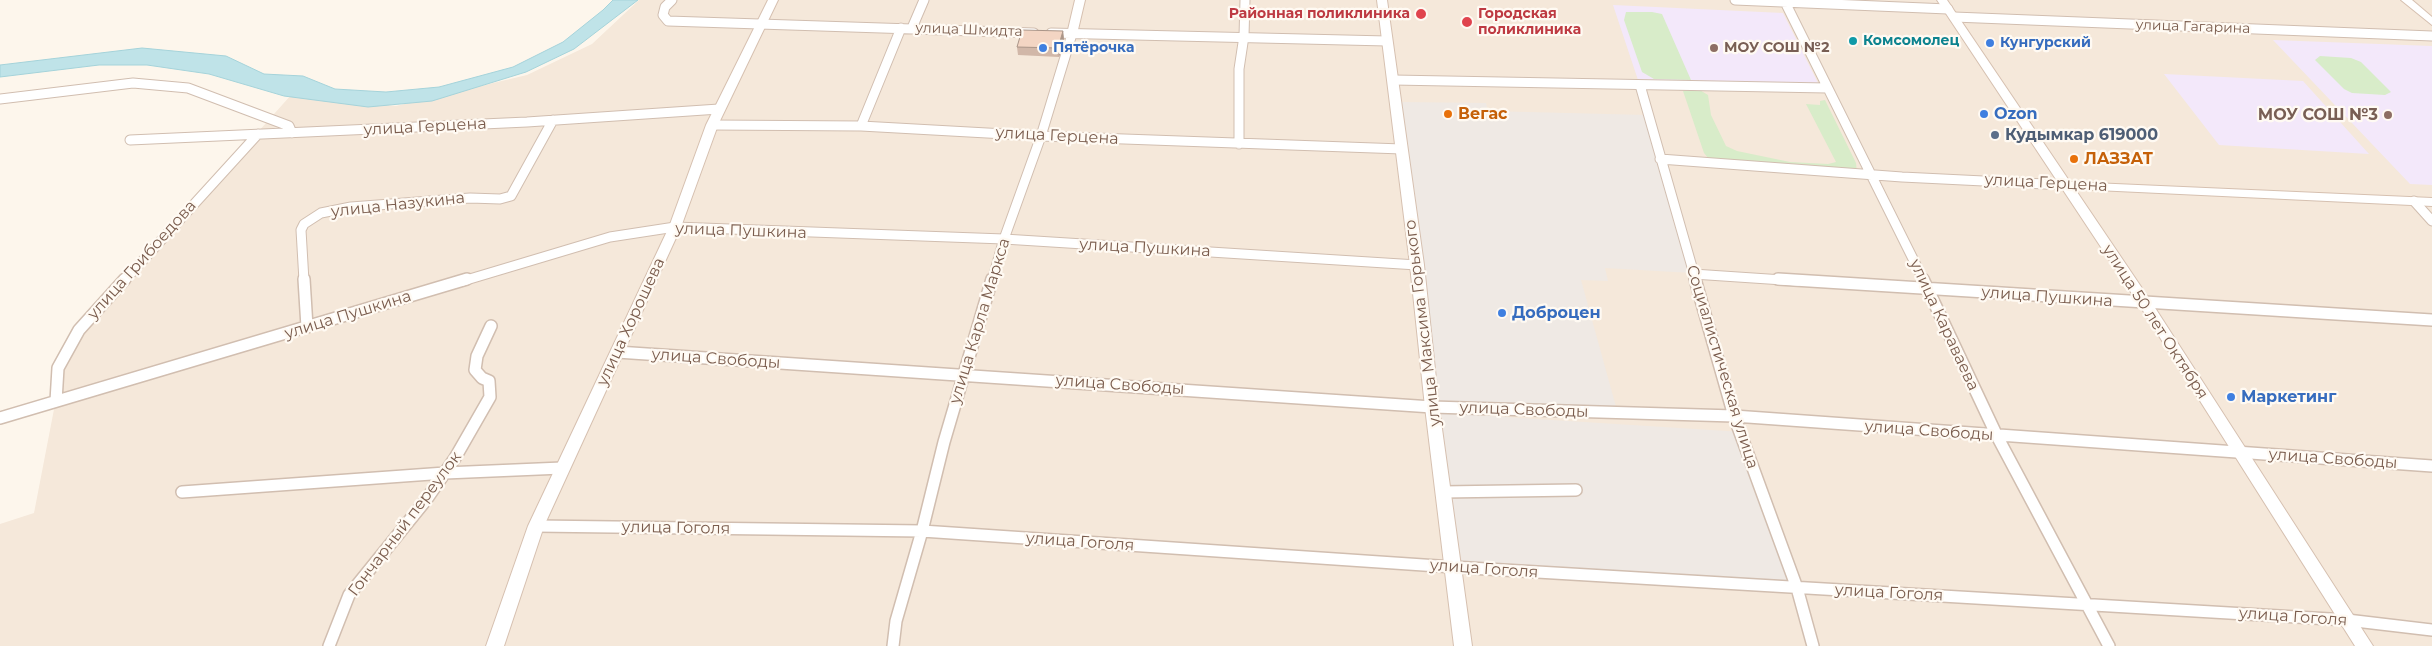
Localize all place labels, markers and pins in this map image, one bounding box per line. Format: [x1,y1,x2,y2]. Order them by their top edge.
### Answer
place label: Районная поликлиника [1229,6,1410,22]
place label: Городская поликлиника [1478,6,1581,38]
marker: Районная поликлиника [1414,7,1428,21]
marker: Городская поликлиника [1460,15,1474,29]
place label: Комсомолец [1863,33,1959,49]
marker: Комсомолец [1847,35,1859,47]
place label: Кунгурский [2000,35,2091,51]
marker: Кунгурский [1984,37,1996,49]
place label: Пятёрочка [1053,40,1134,56]
place label: МОУ СОШ №2 [1724,40,1829,56]
marker: Пятёрочка [1037,42,1049,54]
marker: МОУ СОШ №2 [1708,42,1720,54]
place label: Вегас [1458,104,1508,124]
place label: Ozon [1994,104,2038,124]
place label: МОУ СОШ №3 [2258,105,2378,125]
marker: Вегас [1442,108,1454,120]
marker: Ozon [1978,108,1990,120]
marker: МОУ СОШ №3 [2382,109,2394,121]
place label: Кудымкар 619000 [2005,125,2158,145]
marker: Кудымкар 619000 [1989,129,2001,141]
place label: ЛАЗЗАТ [2084,149,2153,169]
marker: ЛАЗЗАТ [2068,153,2080,165]
place label: Доброцен [1512,303,1601,323]
marker: Доброцен [1496,307,1508,319]
place label: Маркетинг [2241,387,2336,407]
marker: Маркетинг [2225,391,2237,403]

